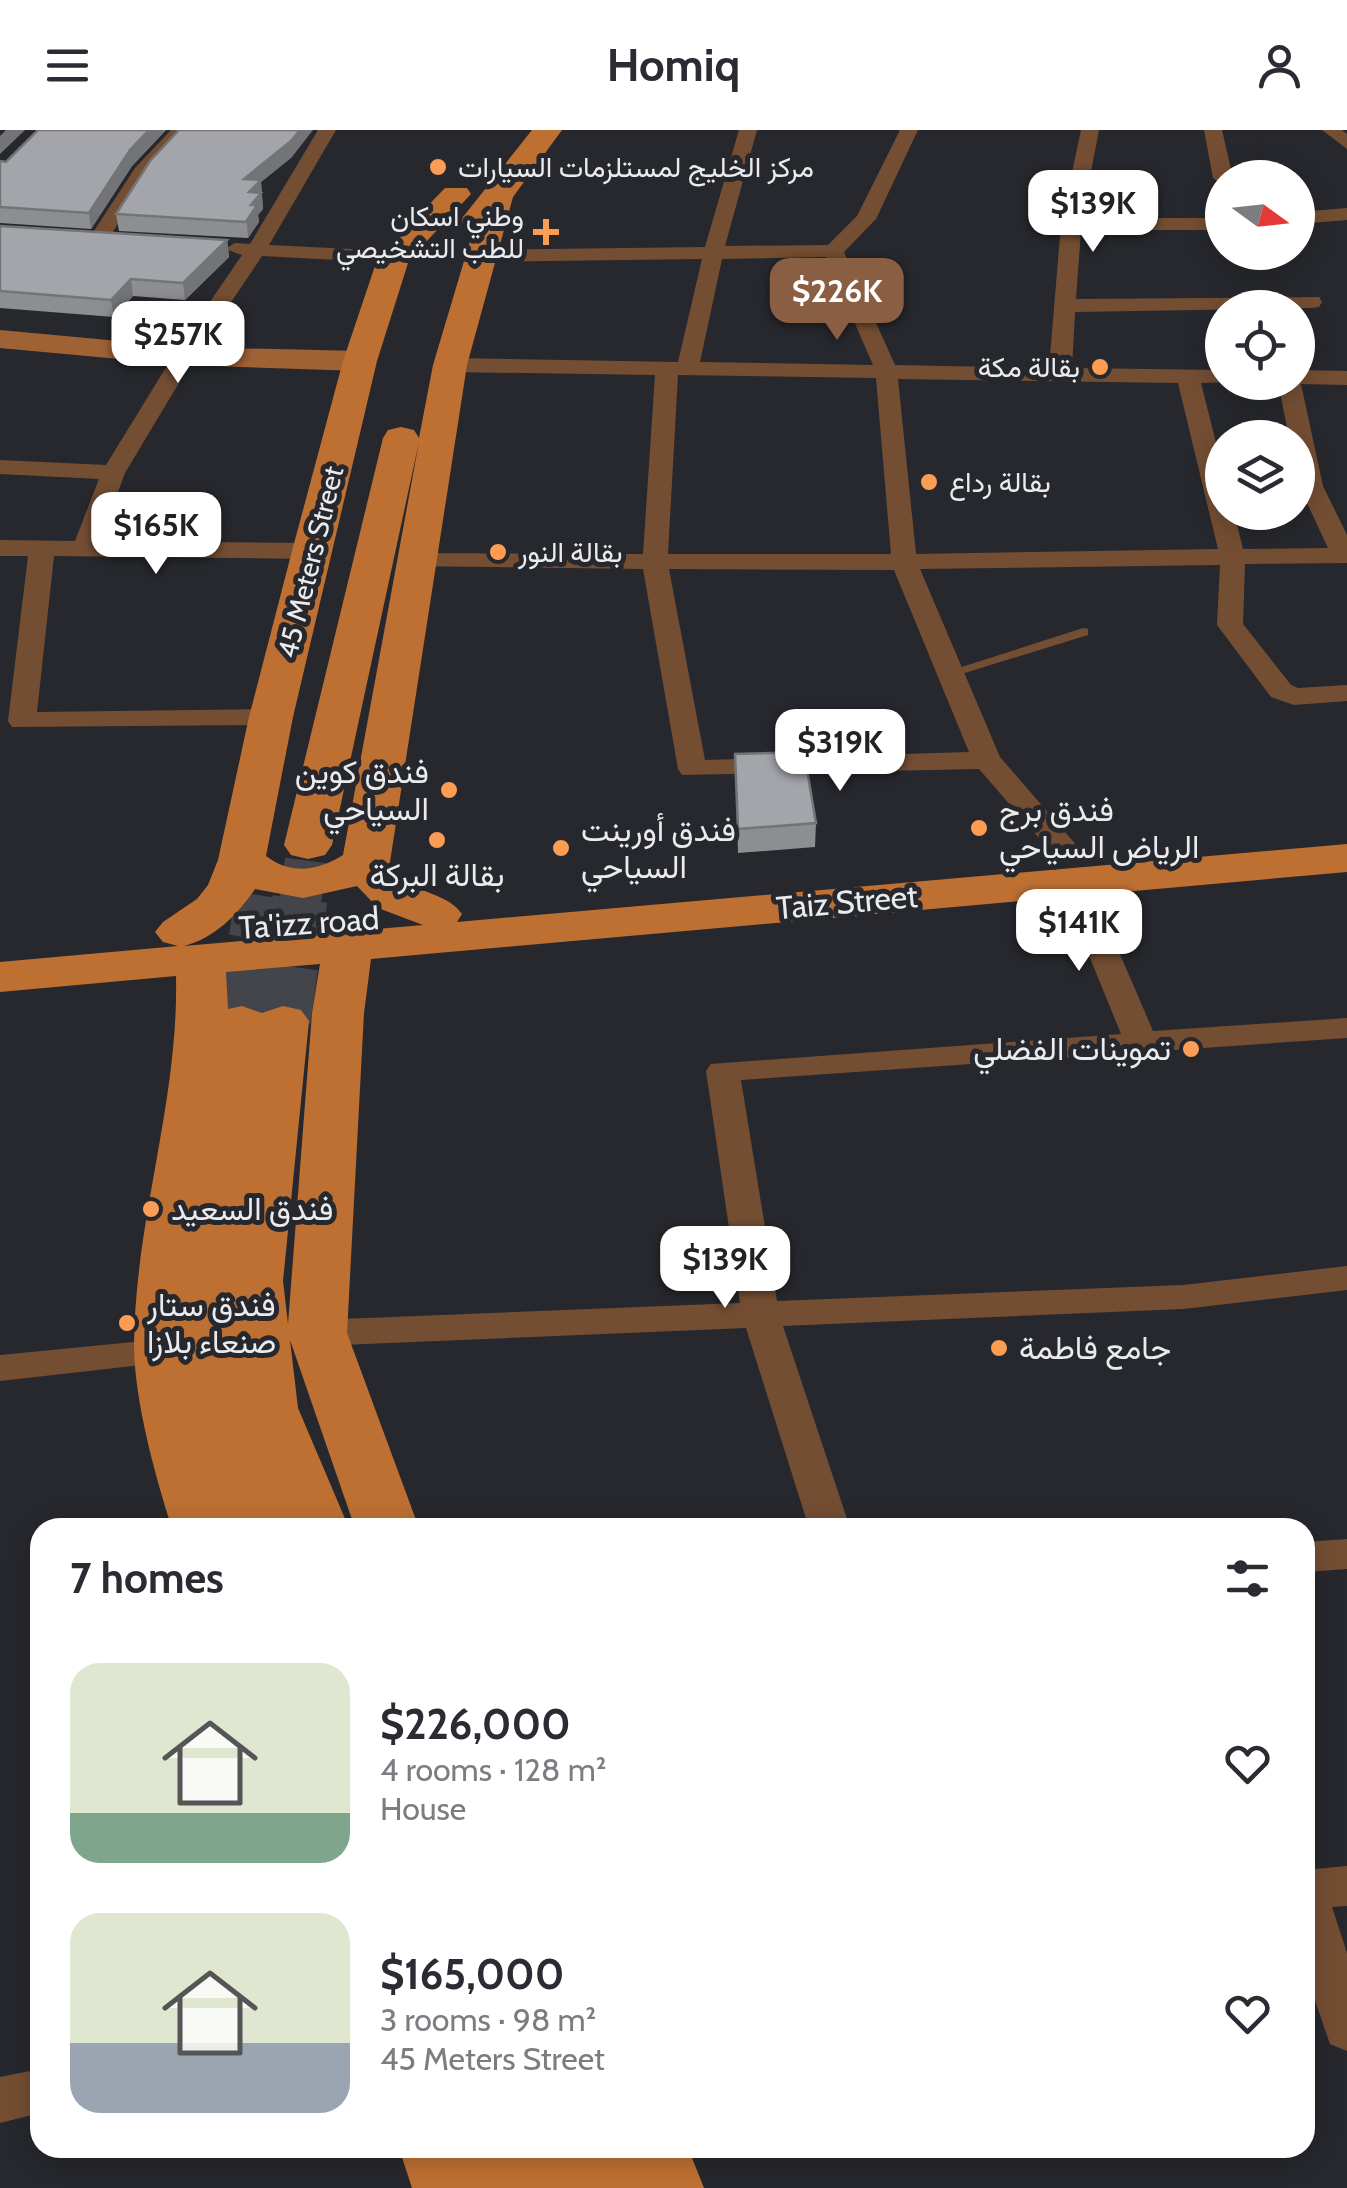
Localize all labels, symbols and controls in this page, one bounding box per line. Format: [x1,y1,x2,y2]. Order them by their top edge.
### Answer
icon: menu [40,38,95,93]
text: Homiq [607,38,740,92]
icon: person [1252,38,1307,93]
place label: مركز الخليج لمستلزمات السيارات [458,150,814,187]
marker: مركز الخليج لمستلزمات السيارات [427,156,449,178]
north arrow [1205,160,1315,270]
map controls [1205,160,1315,530]
pin: $139K [1023,170,1163,255]
text: $139K [1050,183,1136,222]
place label: وطني اسكان للطب التشخيصي [336,199,524,271]
marker: وطني اسكان للطب التشخيصي [533,219,559,245]
pin: $226K [767,258,907,343]
text: $226K [792,271,882,310]
button: locate [1205,290,1315,400]
pin: $257K [108,301,248,386]
text: $257K [133,314,223,353]
place label: بقالة مكة [978,350,1080,384]
marker: بقالة مكة [1089,356,1111,378]
button: layers [1205,420,1315,530]
street label: 45 Meters Street [270,462,350,662]
place label: بقالة رداع [949,465,1051,501]
marker: بقالة رداع [918,471,940,493]
pin: $165K [86,492,226,577]
text: $165K [113,505,199,544]
place label: بقالة النور [517,535,622,570]
marker: بقالة النور [487,541,509,563]
pin: $319K [770,709,910,794]
text: $319K [797,722,883,761]
place label: فندق كوين السياحي [295,752,429,835]
marker: فندق كوين السياحي [438,779,460,801]
place label: فندق برج الرياض السياحي [999,790,1199,873]
place label: فندق أورينت السياحي [581,810,736,893]
marker: فندق برج الرياض السياحي [968,817,990,839]
marker: بقالة البركة [426,829,448,851]
marker: فندق أورينت السياحي [550,837,572,859]
place label: بقالة البركة [370,855,504,895]
street label: Taiz Street [775,876,919,927]
pin: $141K [1009,889,1149,974]
street label: Ta'izz road [237,898,381,947]
text: $141K [1038,902,1120,941]
place label: تموينات الفضلي [973,1029,1171,1075]
marker: تموينات الفضلي [1180,1038,1202,1060]
place label: فندق السعيد [171,1189,333,1228]
marker: فندق السعيد [140,1198,162,1220]
pin: $139K [655,1226,795,1311]
text: $139K [682,1239,768,1278]
place label: فندق ستار صنعاء بلازا [146,1285,276,1362]
marker: فندق ستار صنعاء بلازا [116,1312,138,1334]
place label: جامع فاطمة [1019,1328,1171,1370]
marker: جامع فاطمة [988,1337,1010,1359]
icon: filters [1220,1551,1275,1606]
text: 7 homes [70,1552,224,1604]
text: $226,000 [380,1698,571,1750]
icon: home [150,1703,270,1823]
icon: heart [1220,1736,1275,1791]
text: 4 rooms · 128 m² [380,1750,606,1789]
text: House [380,1789,466,1828]
text: $165,000 [380,1948,564,2000]
icon: home [150,1953,270,2073]
icon: heart [1220,1986,1275,2041]
text: 3 rooms · 98 m² [380,2000,596,2039]
text: 45 Meters Street [380,2039,605,2078]

